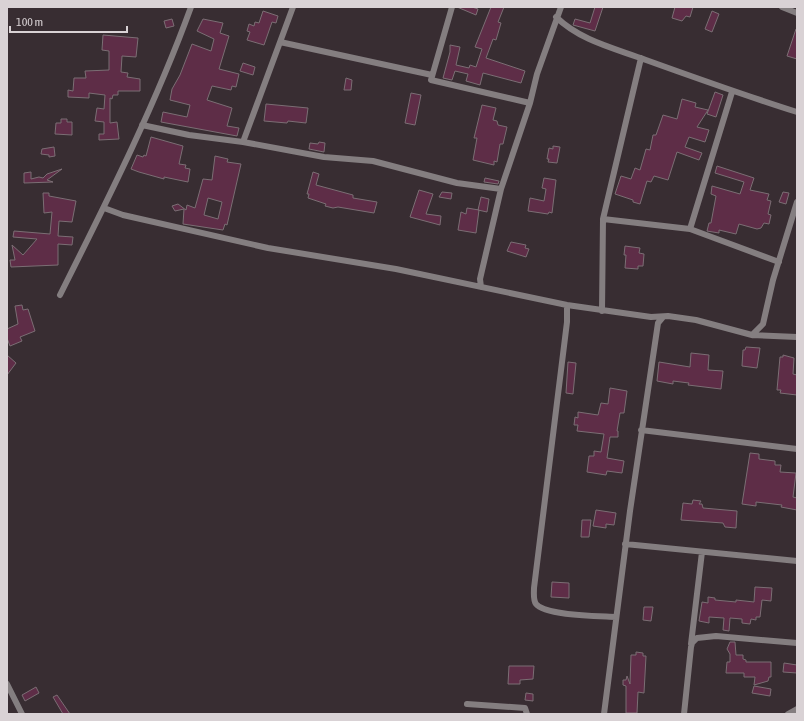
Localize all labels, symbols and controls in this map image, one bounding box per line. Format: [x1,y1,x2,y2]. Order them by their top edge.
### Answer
scale bar [10,8,127,34]
text: 100 m [16,15,43,29]

